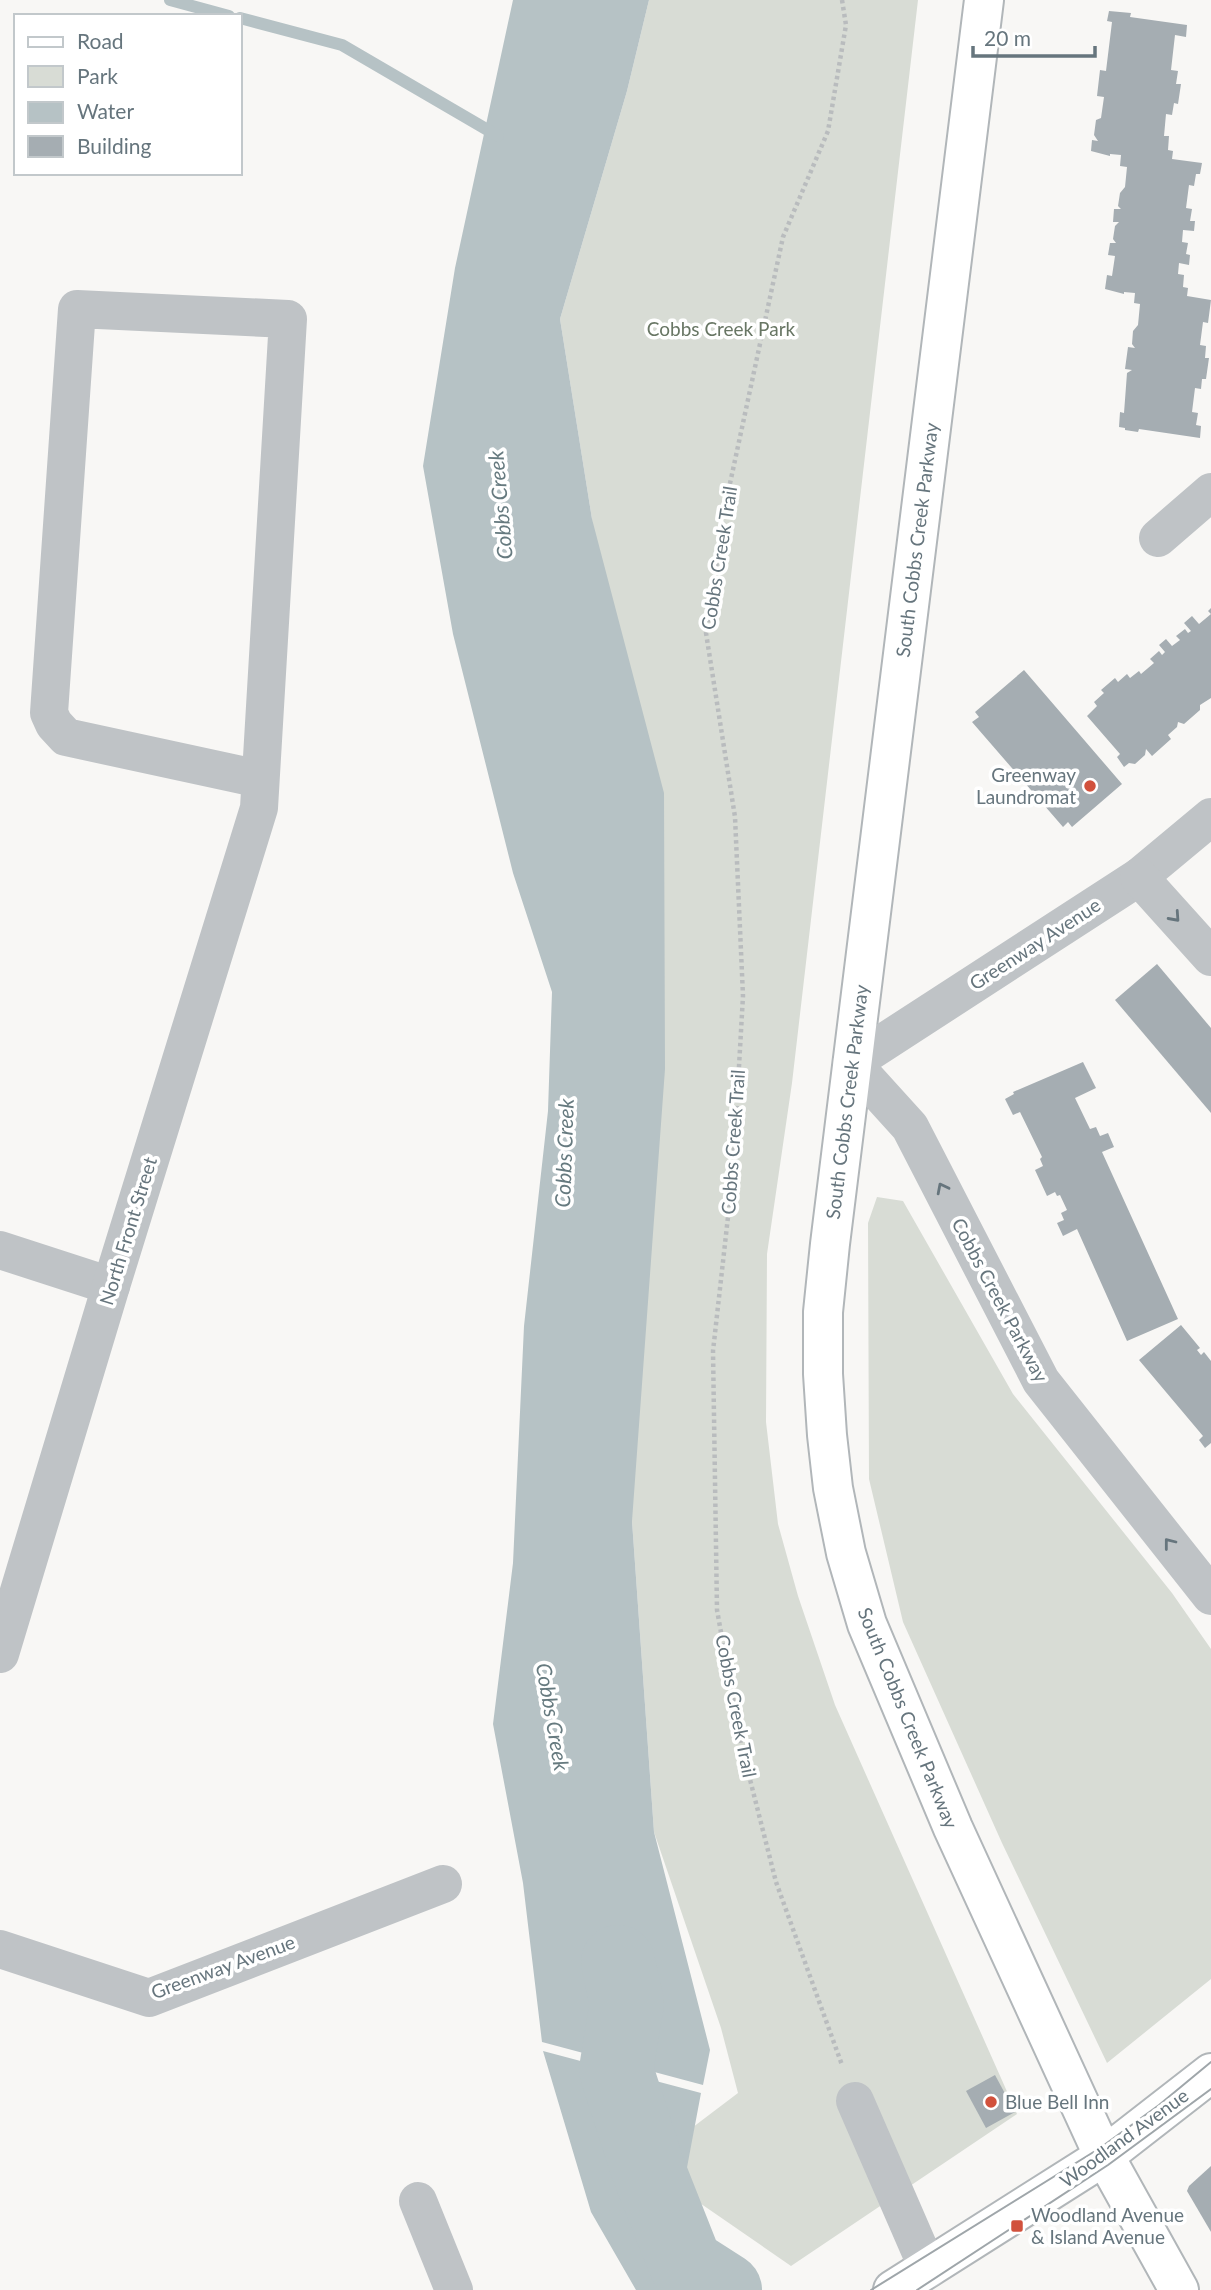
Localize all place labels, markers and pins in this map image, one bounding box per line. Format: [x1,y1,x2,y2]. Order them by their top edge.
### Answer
place label: Greenway Laundromat [976,763,1076,808]
marker: Greenway Laundromat [1082,778,1098,794]
place label: Blue Bell Inn [1005,2090,1109,2113]
marker: Blue Bell Inn [983,2094,999,2110]
place label: Woodland Avenue & Island Avenue [1031,2203,1184,2248]
marker: Woodland Avenue & Island Avenue [1009,2218,1025,2234]

